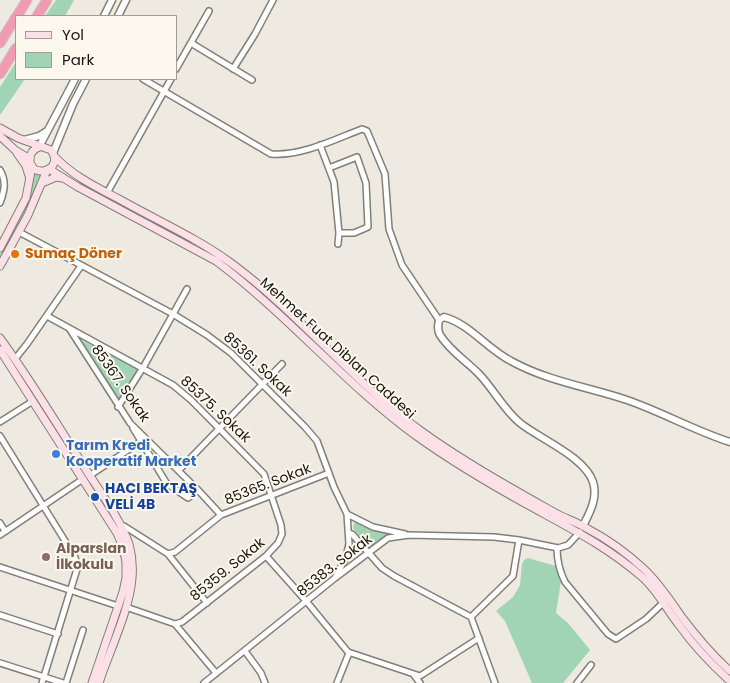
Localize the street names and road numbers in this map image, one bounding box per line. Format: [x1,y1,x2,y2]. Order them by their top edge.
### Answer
street label: Mehmet Fuat Diblan Caddesi [256,275,418,423]
street label: 85361. Sokak [219,329,295,401]
street label: 85367. Sokak [87,342,153,426]
street label: 85375. Sokak [176,373,254,447]
street label: 85365. Sokak [222,461,314,509]
street label: 85383. Sokak [294,531,376,601]
street label: 85359. Sokak [187,535,269,605]

